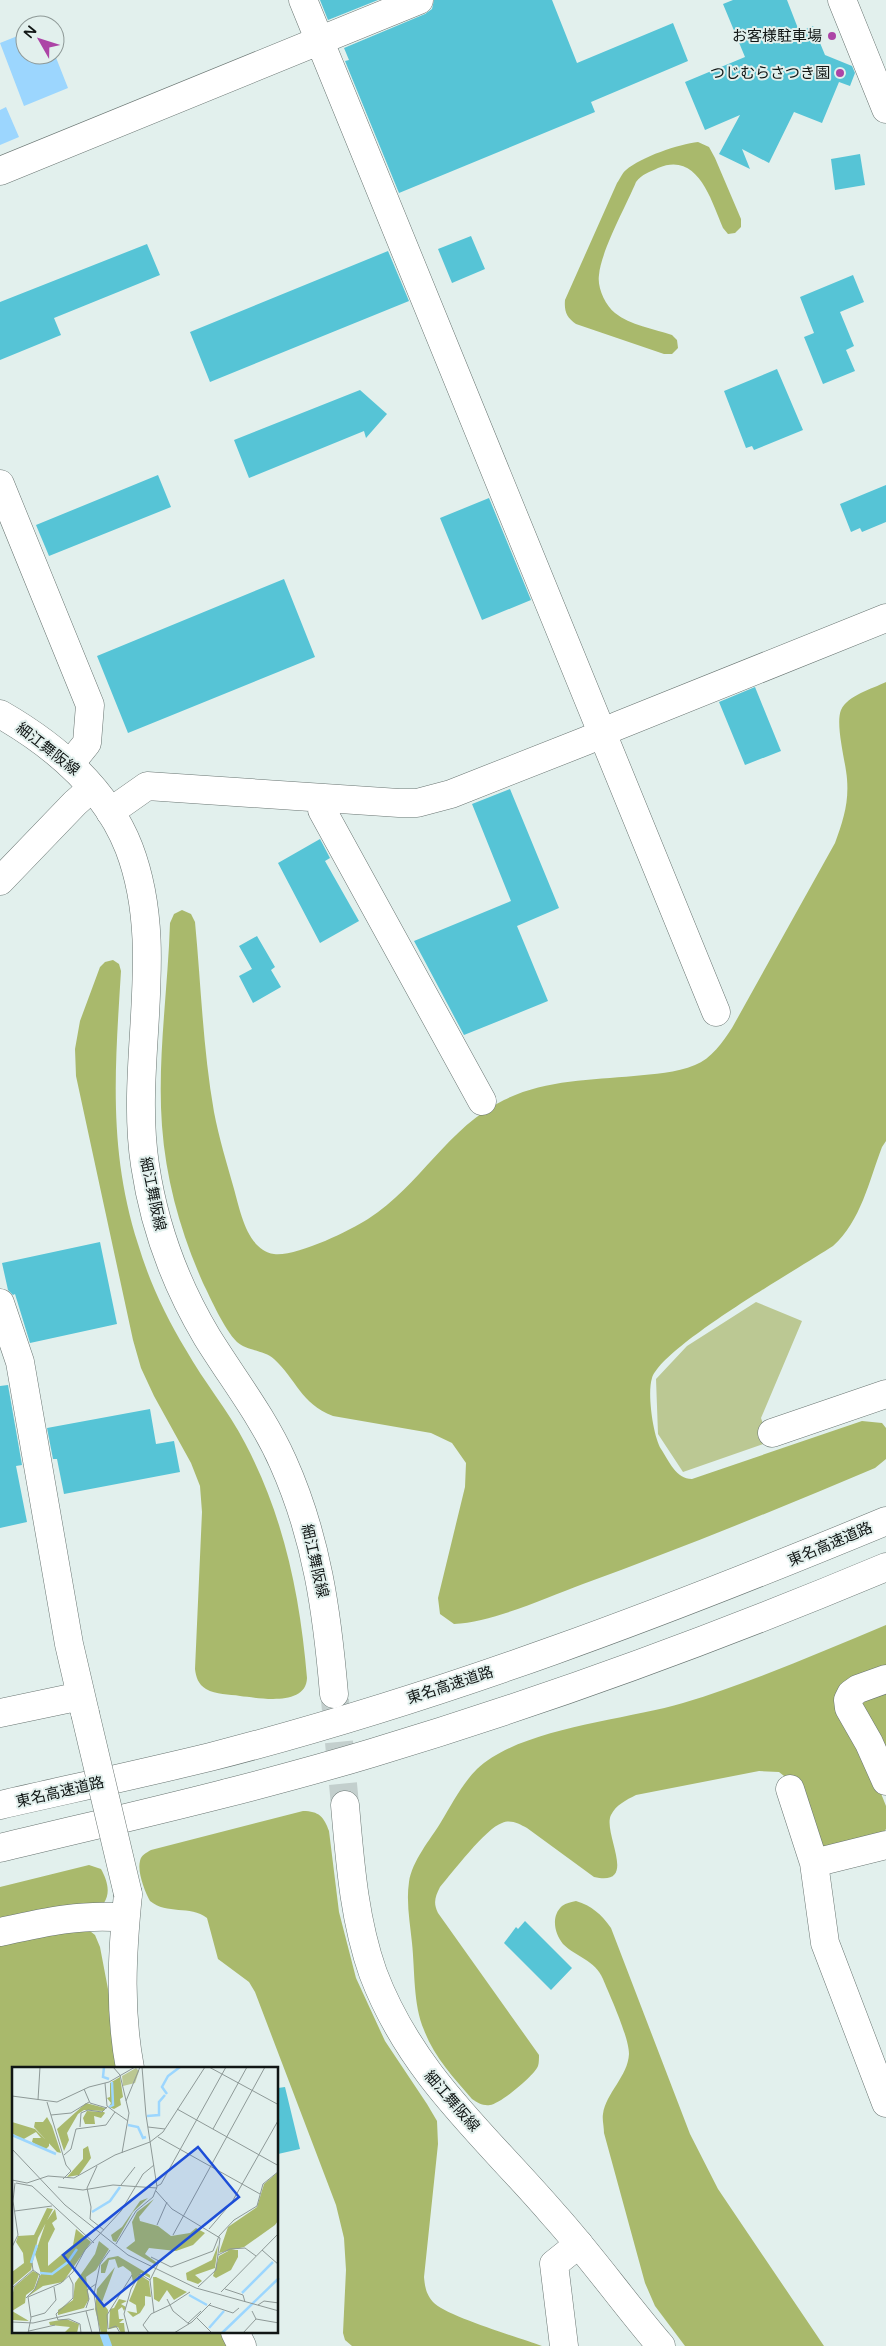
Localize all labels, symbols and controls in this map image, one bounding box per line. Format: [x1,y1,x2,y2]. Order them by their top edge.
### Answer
north arrow [15,15,65,65]
text: N [20,22,40,42]
place label: お客様駐車場 [732,27,822,45]
marker: お客様駐車場 [826,30,838,42]
place label: つじむらさつき園 [710,64,830,82]
marker: つじむらさつき園 [834,67,846,79]
street label: 細江舞阪線 [13,719,83,779]
street label: 細江舞阪線 [136,1155,170,1233]
street label: 東名高速道路 [785,1518,875,1570]
street label: 細江舞阪線 [298,1522,332,1600]
street label: 東名高速道路 [404,1663,496,1707]
street label: 東名高速道路 [14,1773,106,1811]
inset map [12,2067,279,2334]
street label: 細江舞阪線 [421,2067,483,2135]

